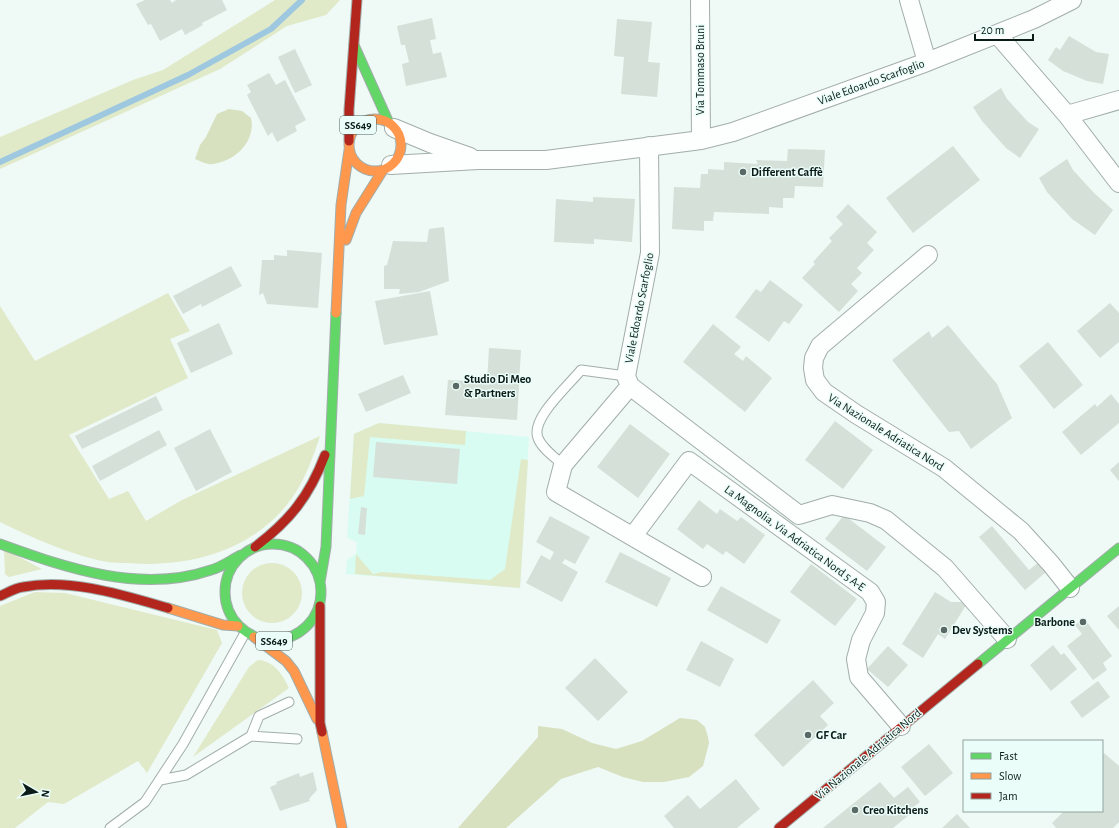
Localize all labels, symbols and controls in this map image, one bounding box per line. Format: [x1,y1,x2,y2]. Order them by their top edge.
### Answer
scale bar [975,16,1033,42]
text: 20 m [981,24,1004,36]
street label: Via Tommaso Bruni [694,25,706,115]
street label: Viale Edoardo Scarfoglio [816,57,926,107]
road number: SS649 [340,116,376,134]
place label: Different Caffè [751,166,823,178]
marker: Different Caffè [738,167,748,177]
street label: Viale Edoardo Scarfoglio [622,251,656,365]
place label: Studio Di Meo & Partners [464,373,531,399]
marker: Studio Di Meo & Partners [451,381,461,391]
street label: Via Nazionale Adriatica Nord [826,391,946,473]
street label: La Magnolia, Via Adriatica Nord 5 A-E [722,483,868,593]
place label: Barbone [1034,616,1075,628]
marker: Barbone [1078,617,1088,627]
place label: Dev Systems [952,624,1013,637]
marker: Dev Systems [939,625,949,635]
road number: SS649 [256,632,292,650]
street label: Via Nazionale Adriatica Nord [813,706,923,802]
place label: GF Car [816,729,847,741]
marker: GF Car [803,730,813,740]
legend [963,740,1103,812]
text: Fast [999,750,1018,762]
text: Slow [999,770,1021,782]
north arrow [16,772,56,812]
text: N [39,789,51,798]
text: Jam [999,790,1018,802]
place label: Creo Kitchens [863,804,929,816]
marker: Creo Kitchens [850,805,860,815]

